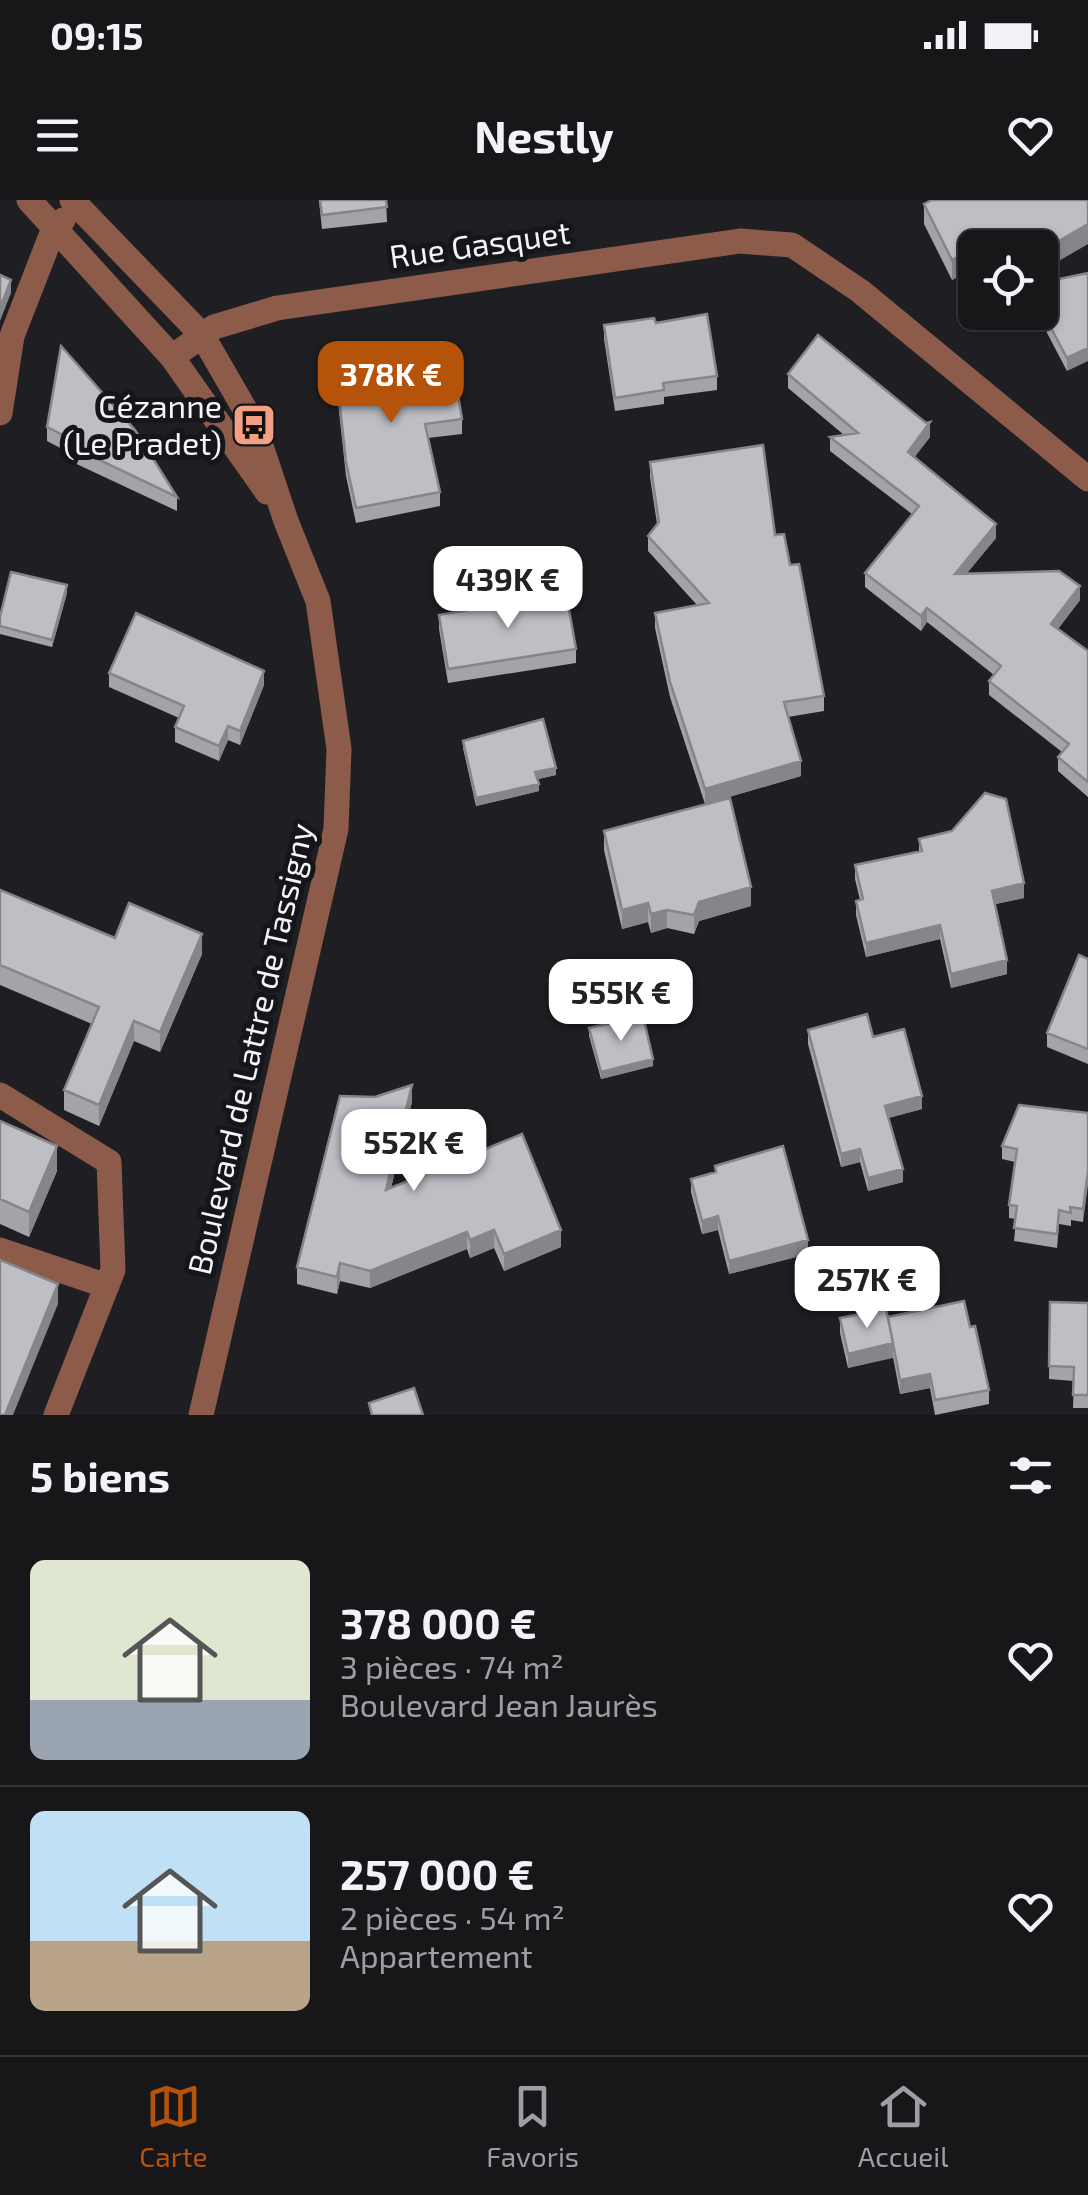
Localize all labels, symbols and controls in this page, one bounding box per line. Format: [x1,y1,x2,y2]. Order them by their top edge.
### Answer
text: 09:15 [50,12,144,58]
icon: menu [30,108,85,163]
text: Nestly [474,108,614,162]
icon: heart [1003,108,1058,163]
street label: Rue Gasquet [387,212,573,275]
map controls [958,230,1058,330]
button: locate [958,230,1058,330]
pin: 378K € [310,341,472,426]
text: 378K € [340,354,442,392]
place label: Cézanne (Le Pradet) [63,386,222,461]
bus stop icon: Cézanne (Le Pradet) [231,402,277,448]
pin: 439K € [427,546,589,631]
text: 439K € [456,559,560,597]
street label: Boulevard de Lattre de Tassigny [179,819,320,1278]
pin: 555K € [540,959,702,1044]
text: 555K € [571,972,671,1010]
pin: 552K € [333,1109,495,1194]
text: 552K € [363,1122,465,1160]
pin: 257K € [786,1246,948,1331]
text: 257K € [817,1259,917,1297]
icon: filters [1003,1448,1058,1503]
text: 5 biens [30,1450,170,1500]
text: 378 000 € [340,1597,537,1647]
icon: home [110,1600,230,1720]
icon: heart [1003,1633,1058,1688]
text: 3 pièces · 74 m² [340,1647,564,1685]
text: Boulevard Jean Jaurès [340,1685,658,1723]
text: 257 000 € [340,1848,534,1898]
icon: home [110,1851,230,1971]
icon: heart [1003,1884,1058,1939]
text: 2 pièces · 54 m² [340,1898,565,1936]
text: Appartement [340,1936,533,1974]
tab: Carte [139,2079,208,2173]
tab: Favoris [486,2079,579,2173]
tab: Accueil [858,2079,949,2173]

